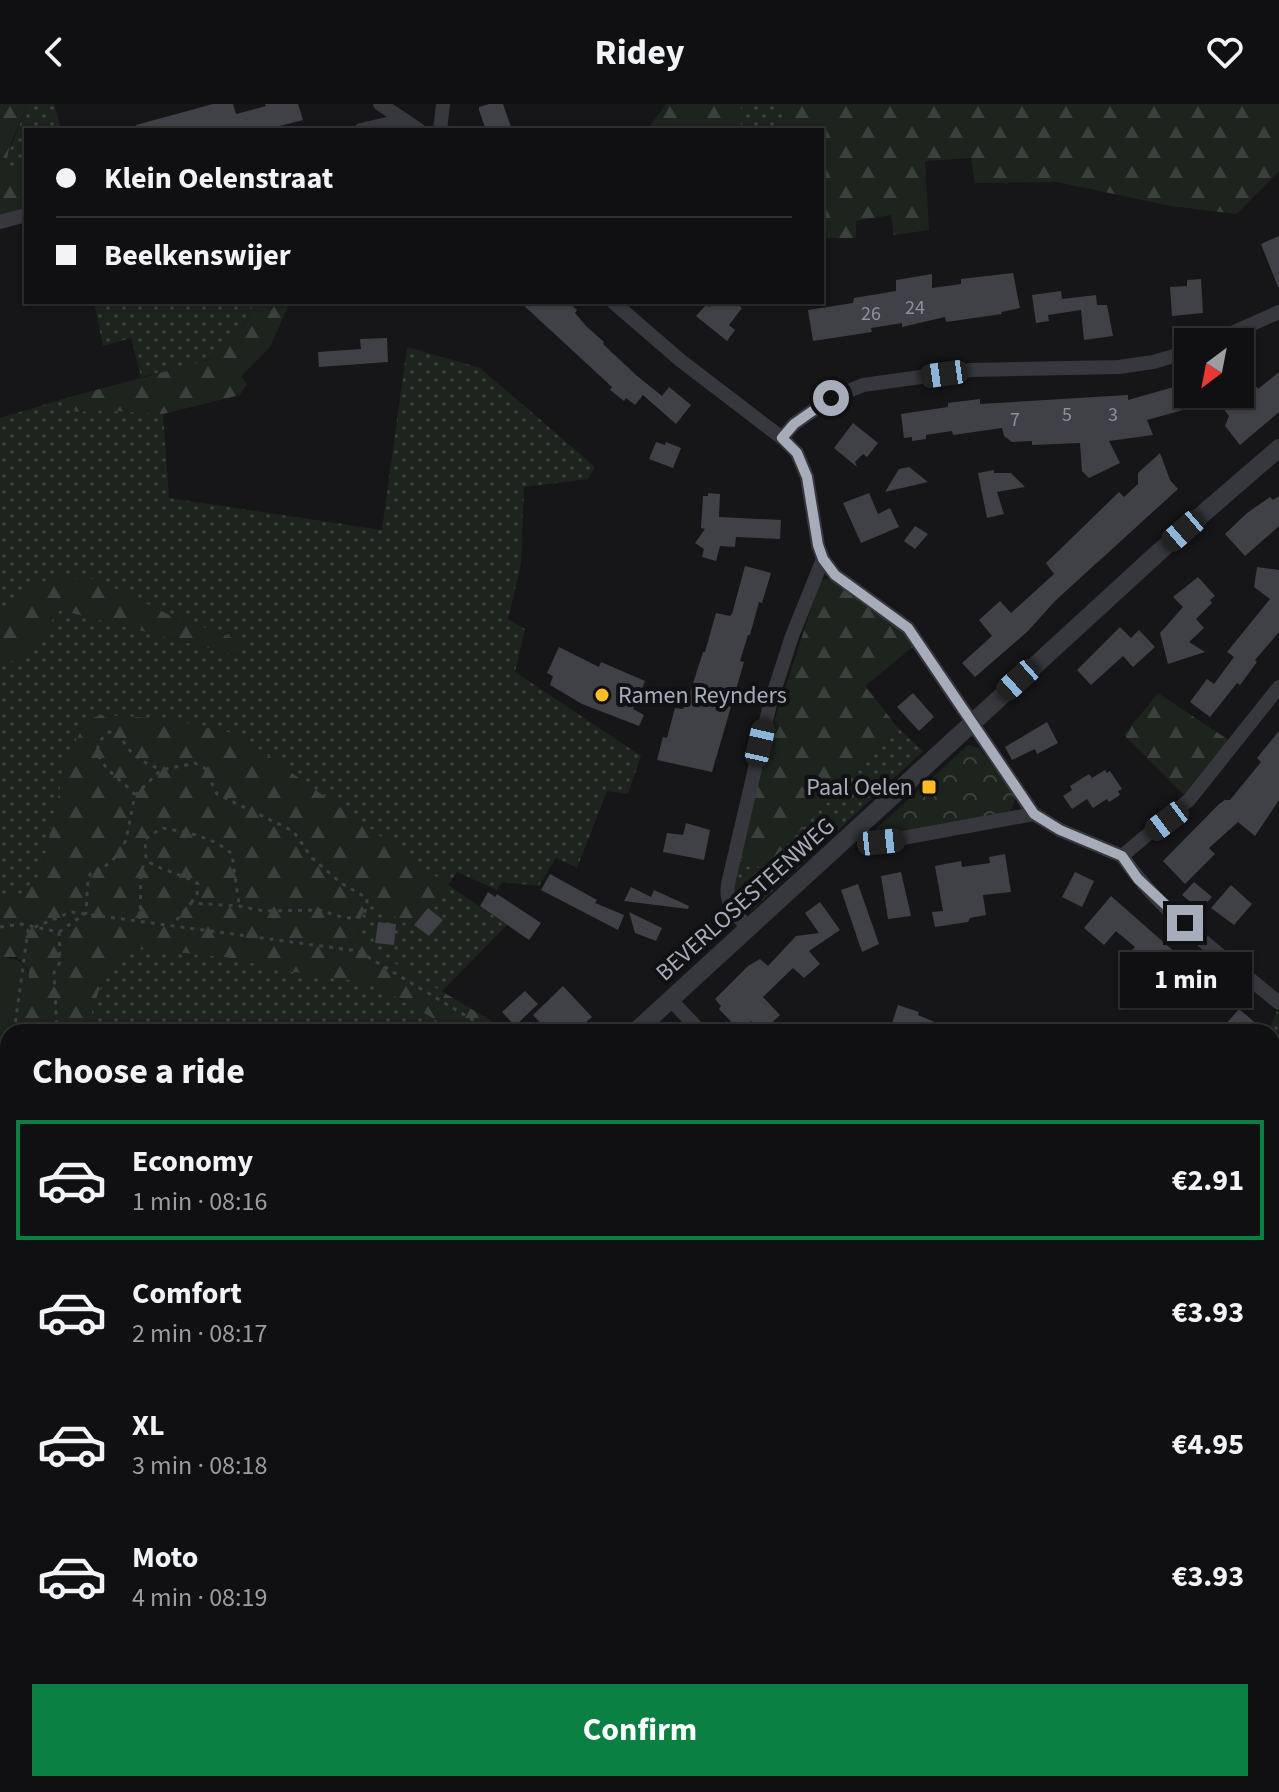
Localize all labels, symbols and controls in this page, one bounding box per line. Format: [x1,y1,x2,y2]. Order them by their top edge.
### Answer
text: Ridey [595,27,684,78]
icon: back [32,30,76,74]
icon: heart [1203,30,1247,74]
text: Klein Oelenstraat [104,157,333,200]
text: Beelkenswijer [104,234,291,277]
house number: 24 [905,294,925,322]
house number: 26 [861,300,881,328]
north arrow [1174,328,1254,408]
map controls [1174,328,1254,408]
car [919,359,969,389]
route start [813,380,849,416]
house number: 5 [1062,401,1072,429]
house number: 3 [1108,401,1118,429]
house number: 7 [1010,406,1020,434]
car [1157,506,1209,556]
car [992,655,1044,705]
place label: Ramen Reynders [618,678,787,713]
marker: Ramen Reynders [593,686,611,704]
car [743,717,777,769]
place label: Paal Oelen [806,770,913,805]
marker: Paal Oelen [920,778,938,796]
car [1141,797,1193,845]
street label: BEVERLOSESTEENWEG [648,809,843,989]
car [856,828,906,856]
route end [1167,905,1203,941]
callout: 1 min [1119,951,1251,1007]
text: 1 min [1154,961,1218,998]
text: Choose a ride [32,1046,245,1097]
text: Economy [132,1140,253,1183]
icon: car [36,1144,108,1216]
text: €2.91 [1172,1159,1244,1202]
text: 1 min · 08:16 [132,1183,267,1220]
text: Comfort [132,1272,242,1315]
icon: car [36,1276,108,1348]
text: €3.93 [1172,1291,1244,1334]
text: 2 min · 08:17 [132,1315,267,1352]
text: XL [132,1404,165,1447]
icon: car [36,1408,108,1480]
text: €4.95 [1172,1423,1244,1466]
text: 3 min · 08:18 [132,1447,267,1484]
text: Moto [132,1536,198,1579]
icon: car [36,1540,108,1612]
text: €3.93 [1172,1555,1244,1598]
text: 4 min · 08:19 [132,1579,267,1616]
button: Confirm [32,1684,1248,1776]

